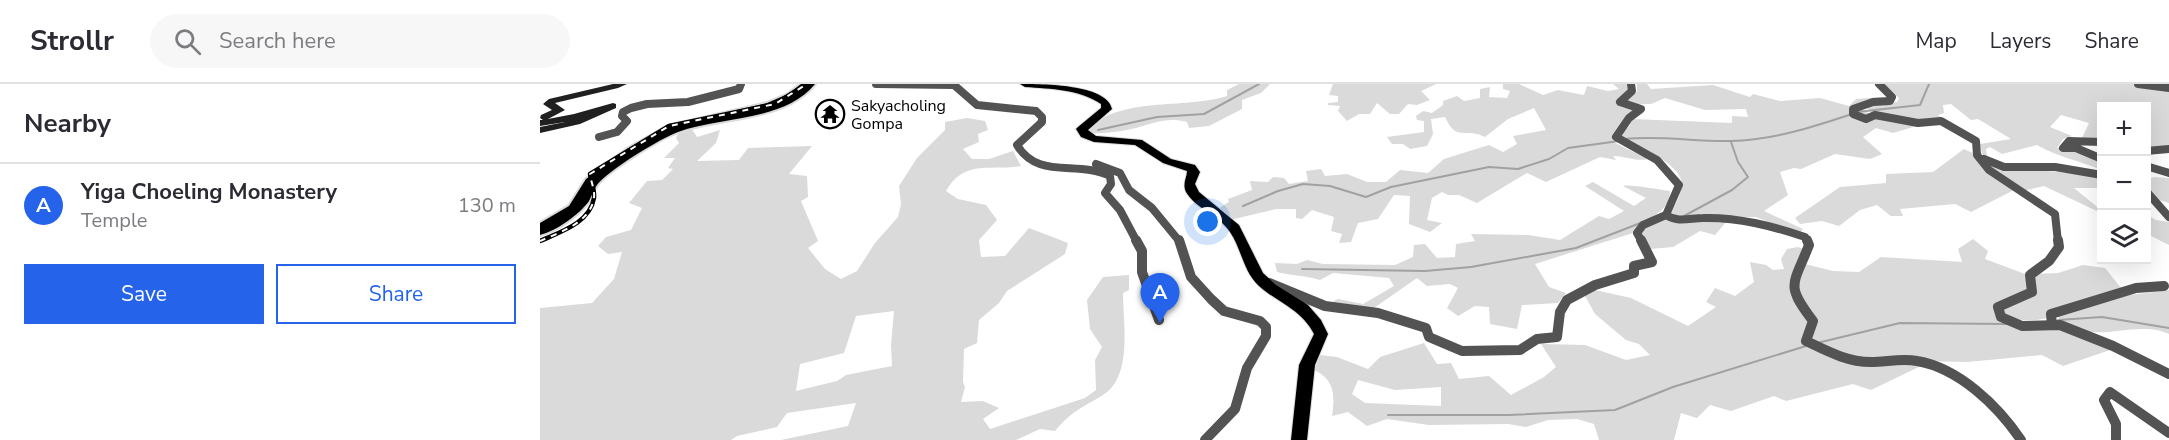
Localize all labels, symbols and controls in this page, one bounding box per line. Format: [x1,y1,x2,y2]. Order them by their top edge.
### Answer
search box [150,14,570,68]
text: Strollr [30,22,114,60]
icon: search [171,25,204,58]
text: Search here [219,26,336,56]
text: Map [1915,27,1957,55]
text: Layers [1990,27,2051,55]
text: Share [2084,27,2139,55]
place label: Sakyacholing Gompa [851,95,946,135]
temple icon: Sakyacholing Gompa [814,98,846,130]
map controls [2097,102,2151,264]
button: + [2097,102,2151,156]
text: Nearby [24,106,111,141]
button: − [2097,156,2151,210]
text: Yiga Choeling Monastery [81,177,337,207]
text: A [36,192,51,219]
text: 130 m [458,192,516,219]
text: Temple [81,207,147,234]
your location [1193,207,1222,236]
button: layers [2097,210,2151,264]
button: Save [24,264,264,324]
button: Share [276,264,516,324]
pin: A [1140,274,1180,323]

